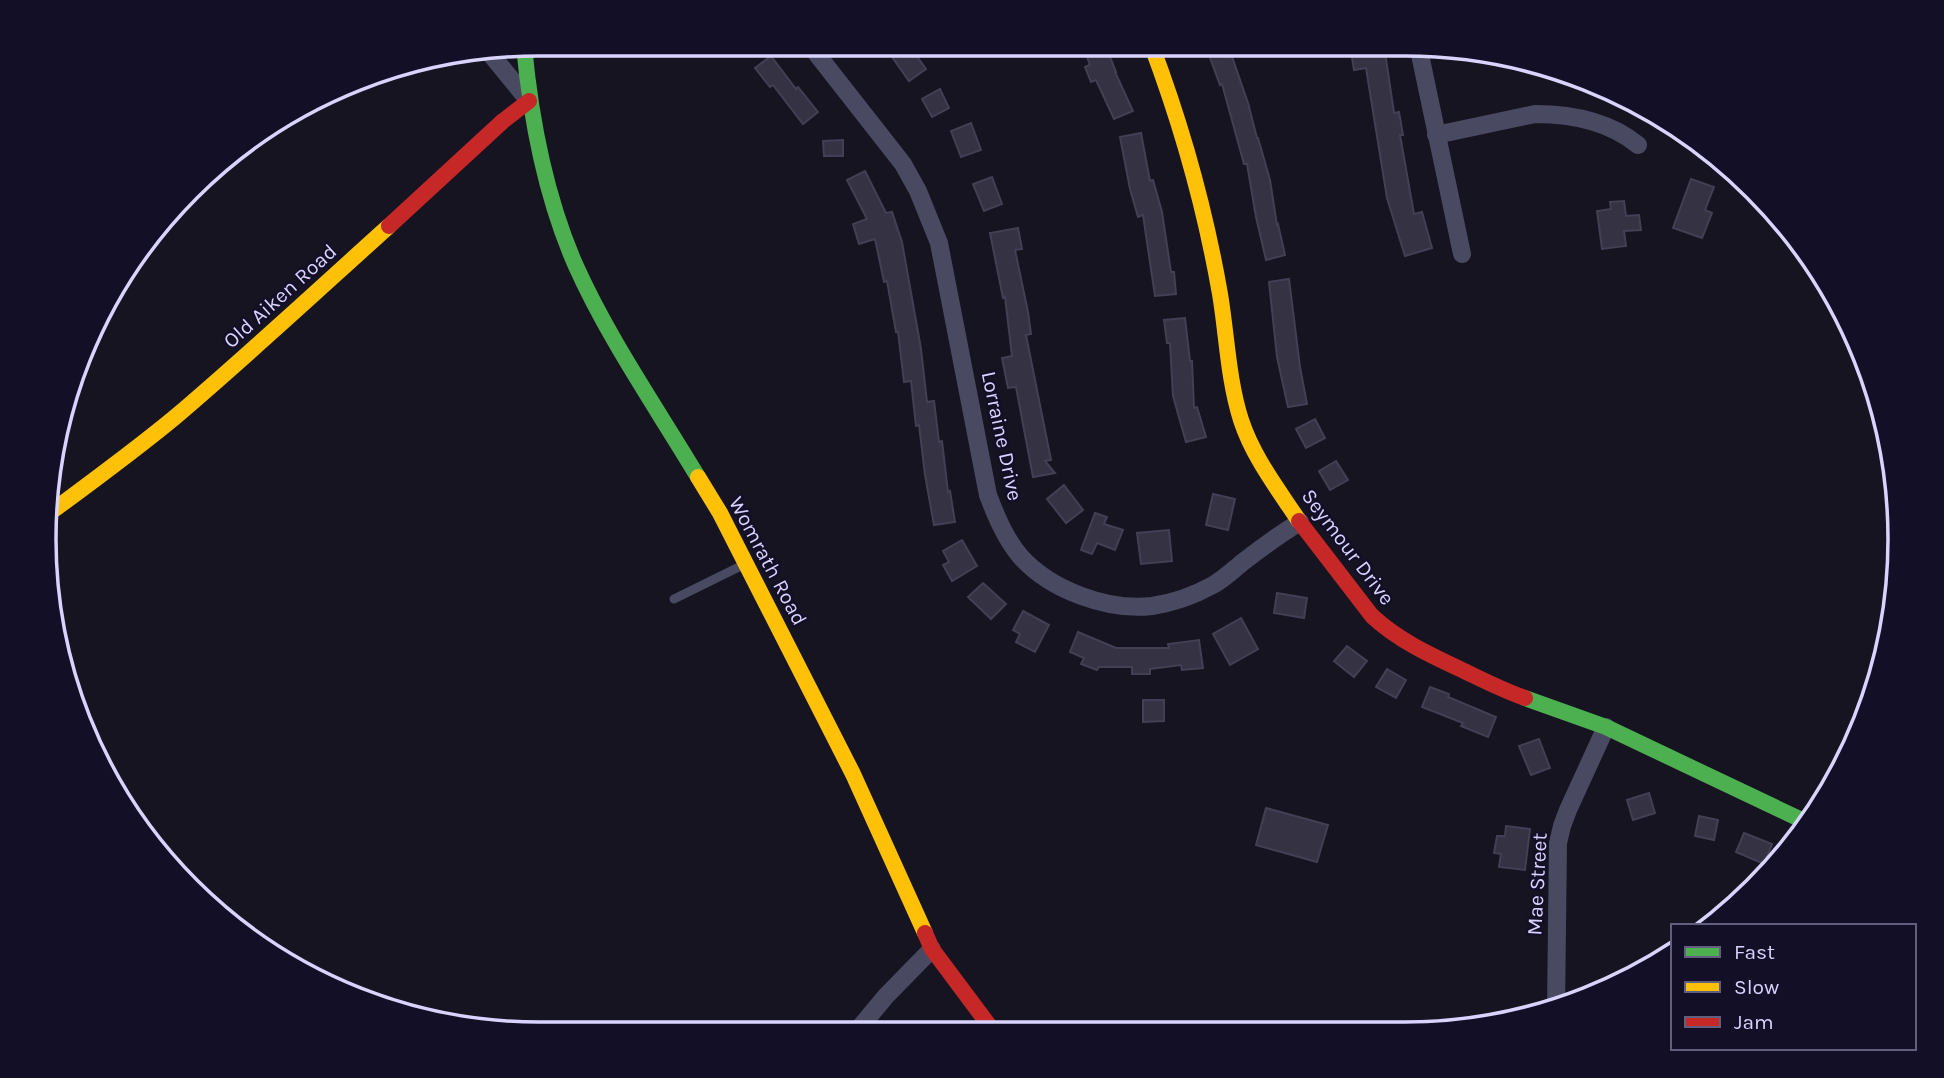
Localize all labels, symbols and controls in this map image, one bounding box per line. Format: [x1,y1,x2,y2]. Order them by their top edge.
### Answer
street label: Old Aiken Road [219,239,341,353]
street label: Lorraine Drive [977,369,1027,503]
street label: Seymour Drive [1297,484,1399,610]
street label: Womrath Road [724,493,812,629]
street label: Mae Street [1522,832,1552,936]
legend [1671,924,1916,1050]
text: Fast [1734,940,1775,964]
text: Slow [1734,975,1779,999]
text: Jam [1734,1010,1774,1034]

